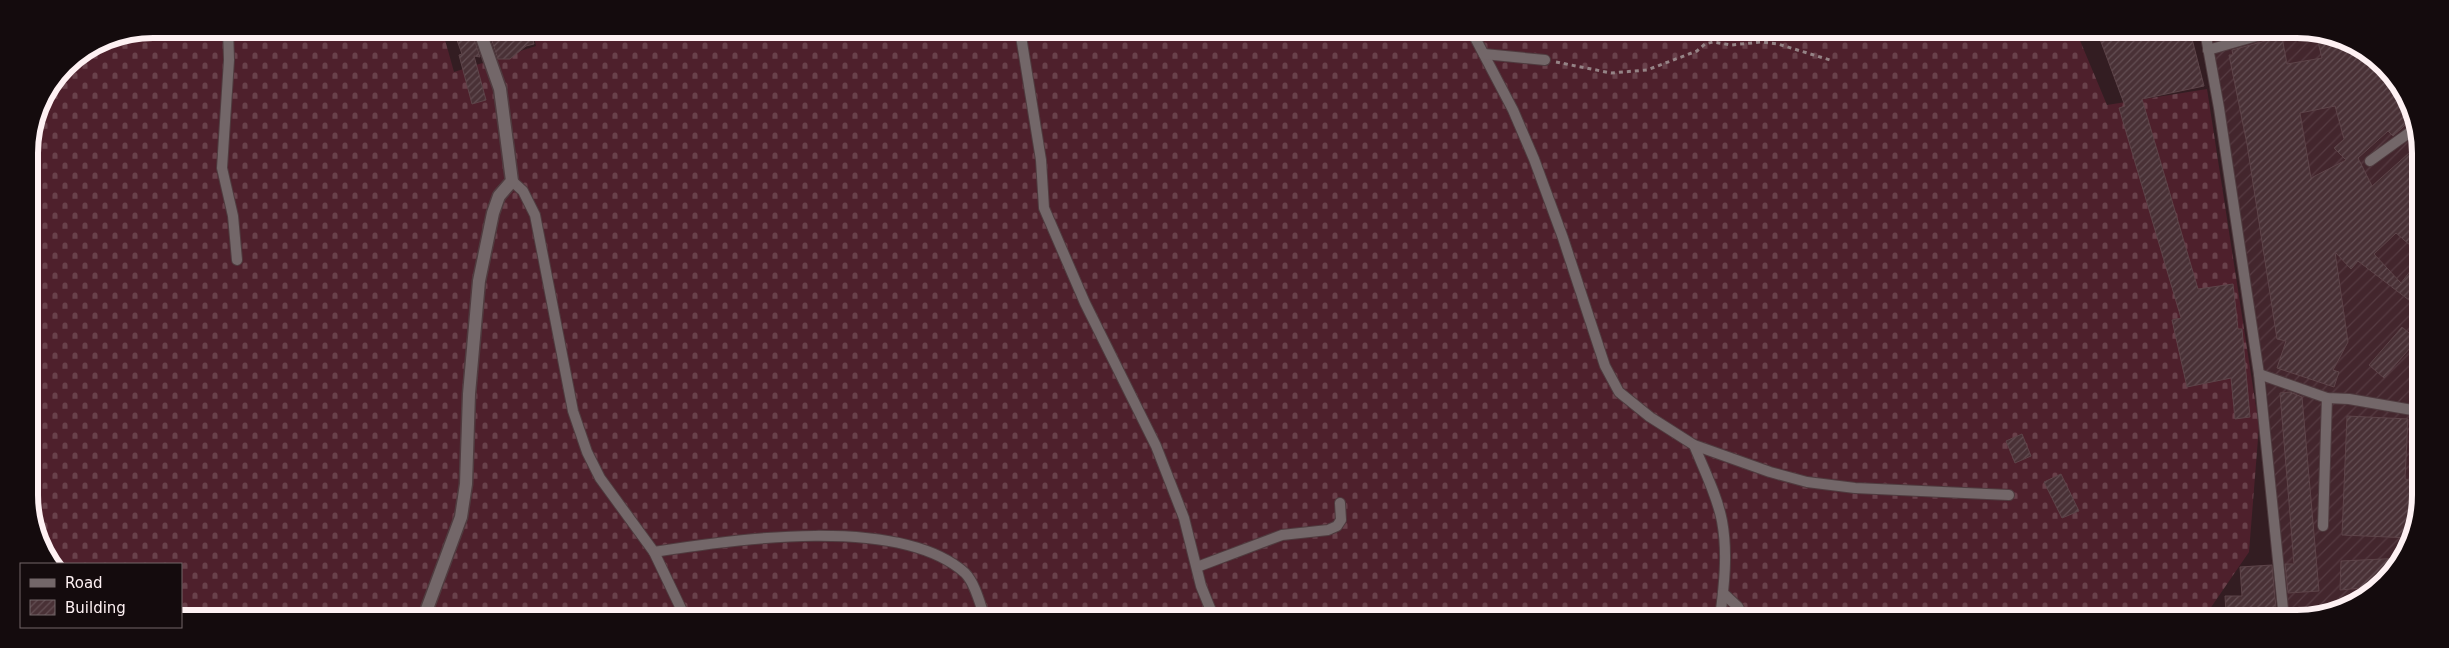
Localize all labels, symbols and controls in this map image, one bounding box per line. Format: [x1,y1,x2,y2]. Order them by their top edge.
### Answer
legend [20,563,182,628]
text: Road [65,574,103,592]
text: Building [65,599,126,617]

